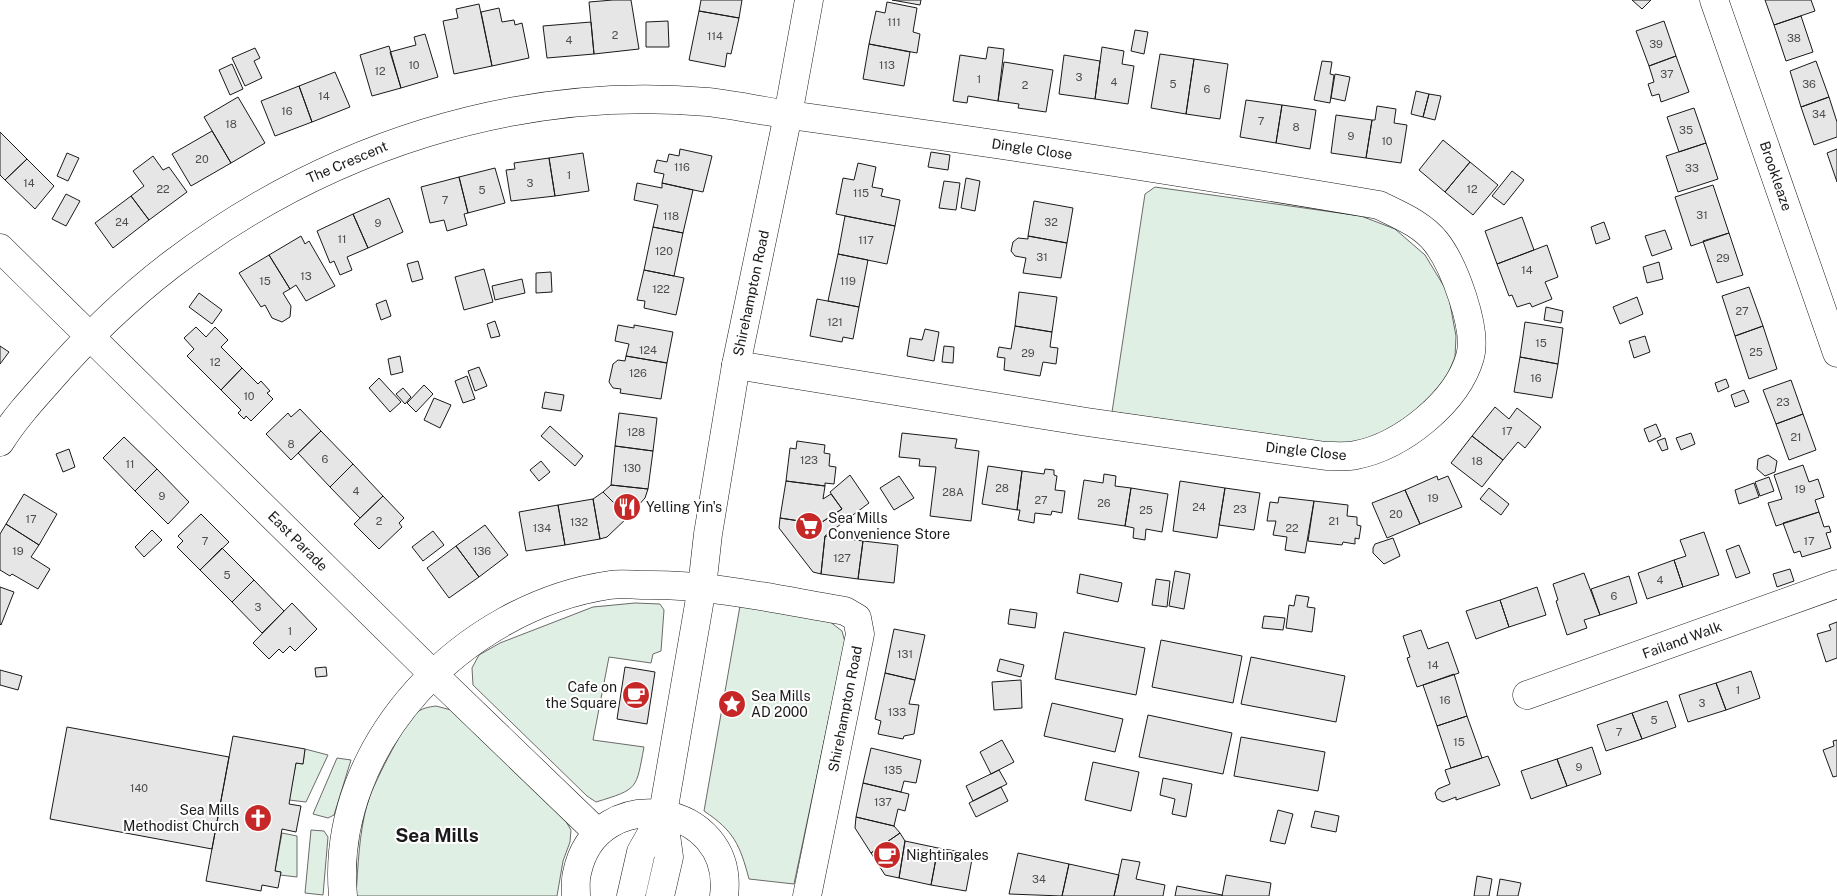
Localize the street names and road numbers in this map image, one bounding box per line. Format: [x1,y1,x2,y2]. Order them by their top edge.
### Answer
street label: Dingle Close [990,135,1074,163]
street label: The Crescent [304,138,390,186]
street label: Brookleaze [1757,139,1795,213]
street label: Shirehampton Road [730,229,772,357]
street label: Dingle Close [1265,439,1347,463]
street label: East Parade [265,508,331,574]
street label: Failand Walk [1640,618,1724,662]
street label: Shirehampton Road [825,645,865,773]

